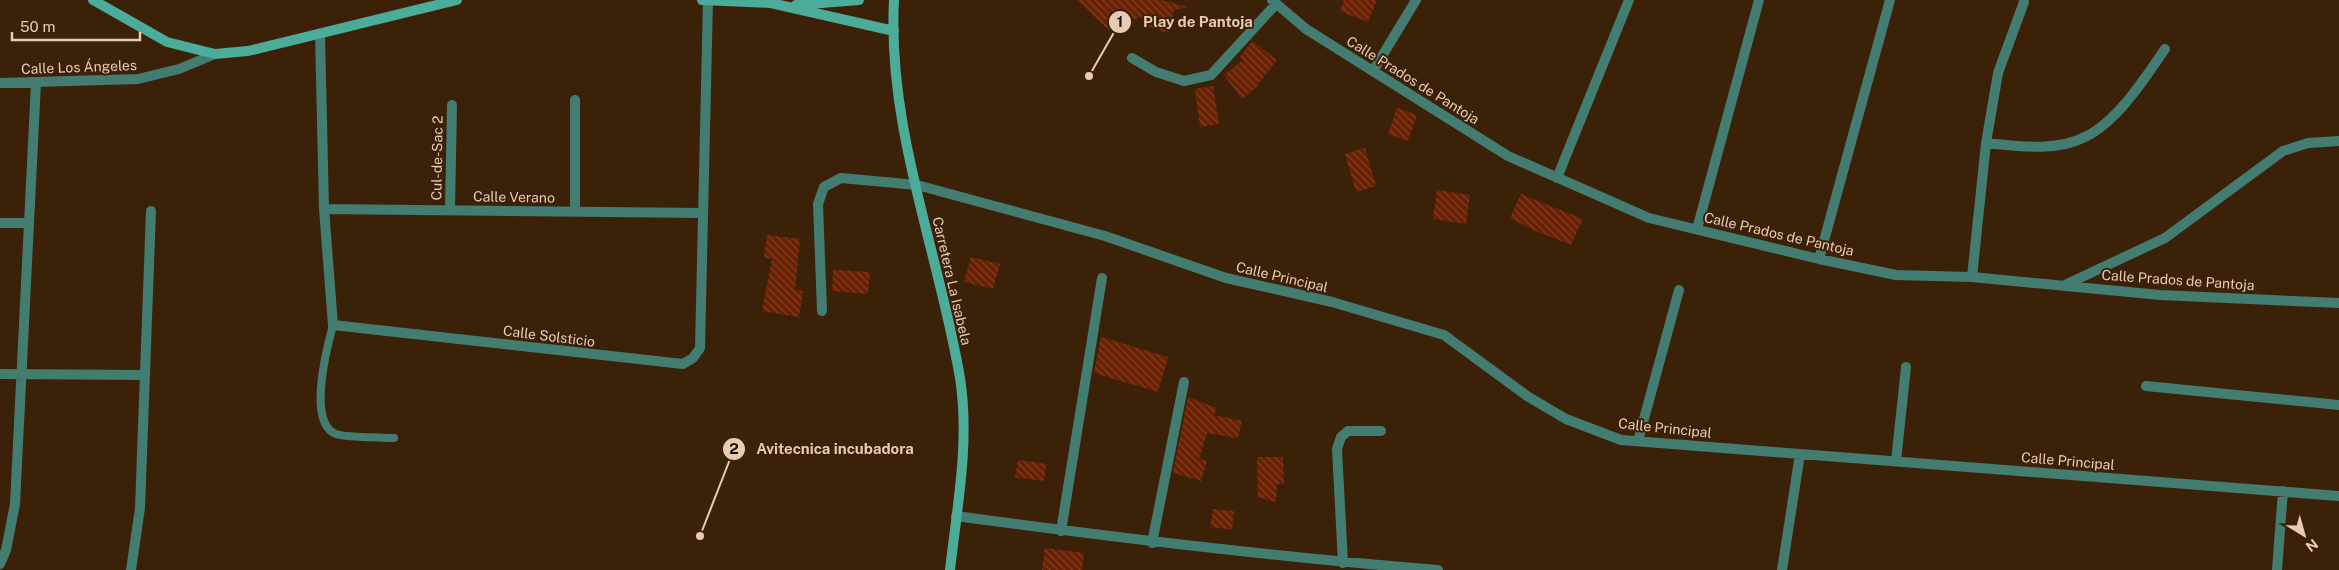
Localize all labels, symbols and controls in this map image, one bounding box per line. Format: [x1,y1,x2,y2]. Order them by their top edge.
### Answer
callout: Play de Pantoja [1108,7,1263,37]
scale bar [12,10,140,42]
text: 1 [1117,13,1123,30]
text: Play de Pantoja [1143,13,1253,30]
text: 50 m [20,18,55,35]
street label: Calle Prados de Pantoja [1344,33,1482,127]
street label: Calle Los Ángeles [21,56,137,77]
street label: Cul-de-Sac 2 [428,115,446,201]
street label: Calle Verano [473,188,555,206]
street label: Calle Prados de Pantoja [1703,209,1855,259]
street label: Carretera La Isabela [929,215,975,347]
street label: Calle Principal [1235,259,1329,295]
street label: Calle Prados de Pantoja [2101,267,2255,293]
street label: Calle Solsticio [502,322,596,350]
street label: Calle Principal [1618,415,1712,441]
callout: Avitecnica incubadora [721,434,924,464]
text: 2 [729,440,739,457]
text: Avitecnica incubadora [756,440,914,457]
street label: Calle Principal [2021,449,2115,473]
north arrow [2279,510,2329,560]
text: N [2303,536,2321,555]

